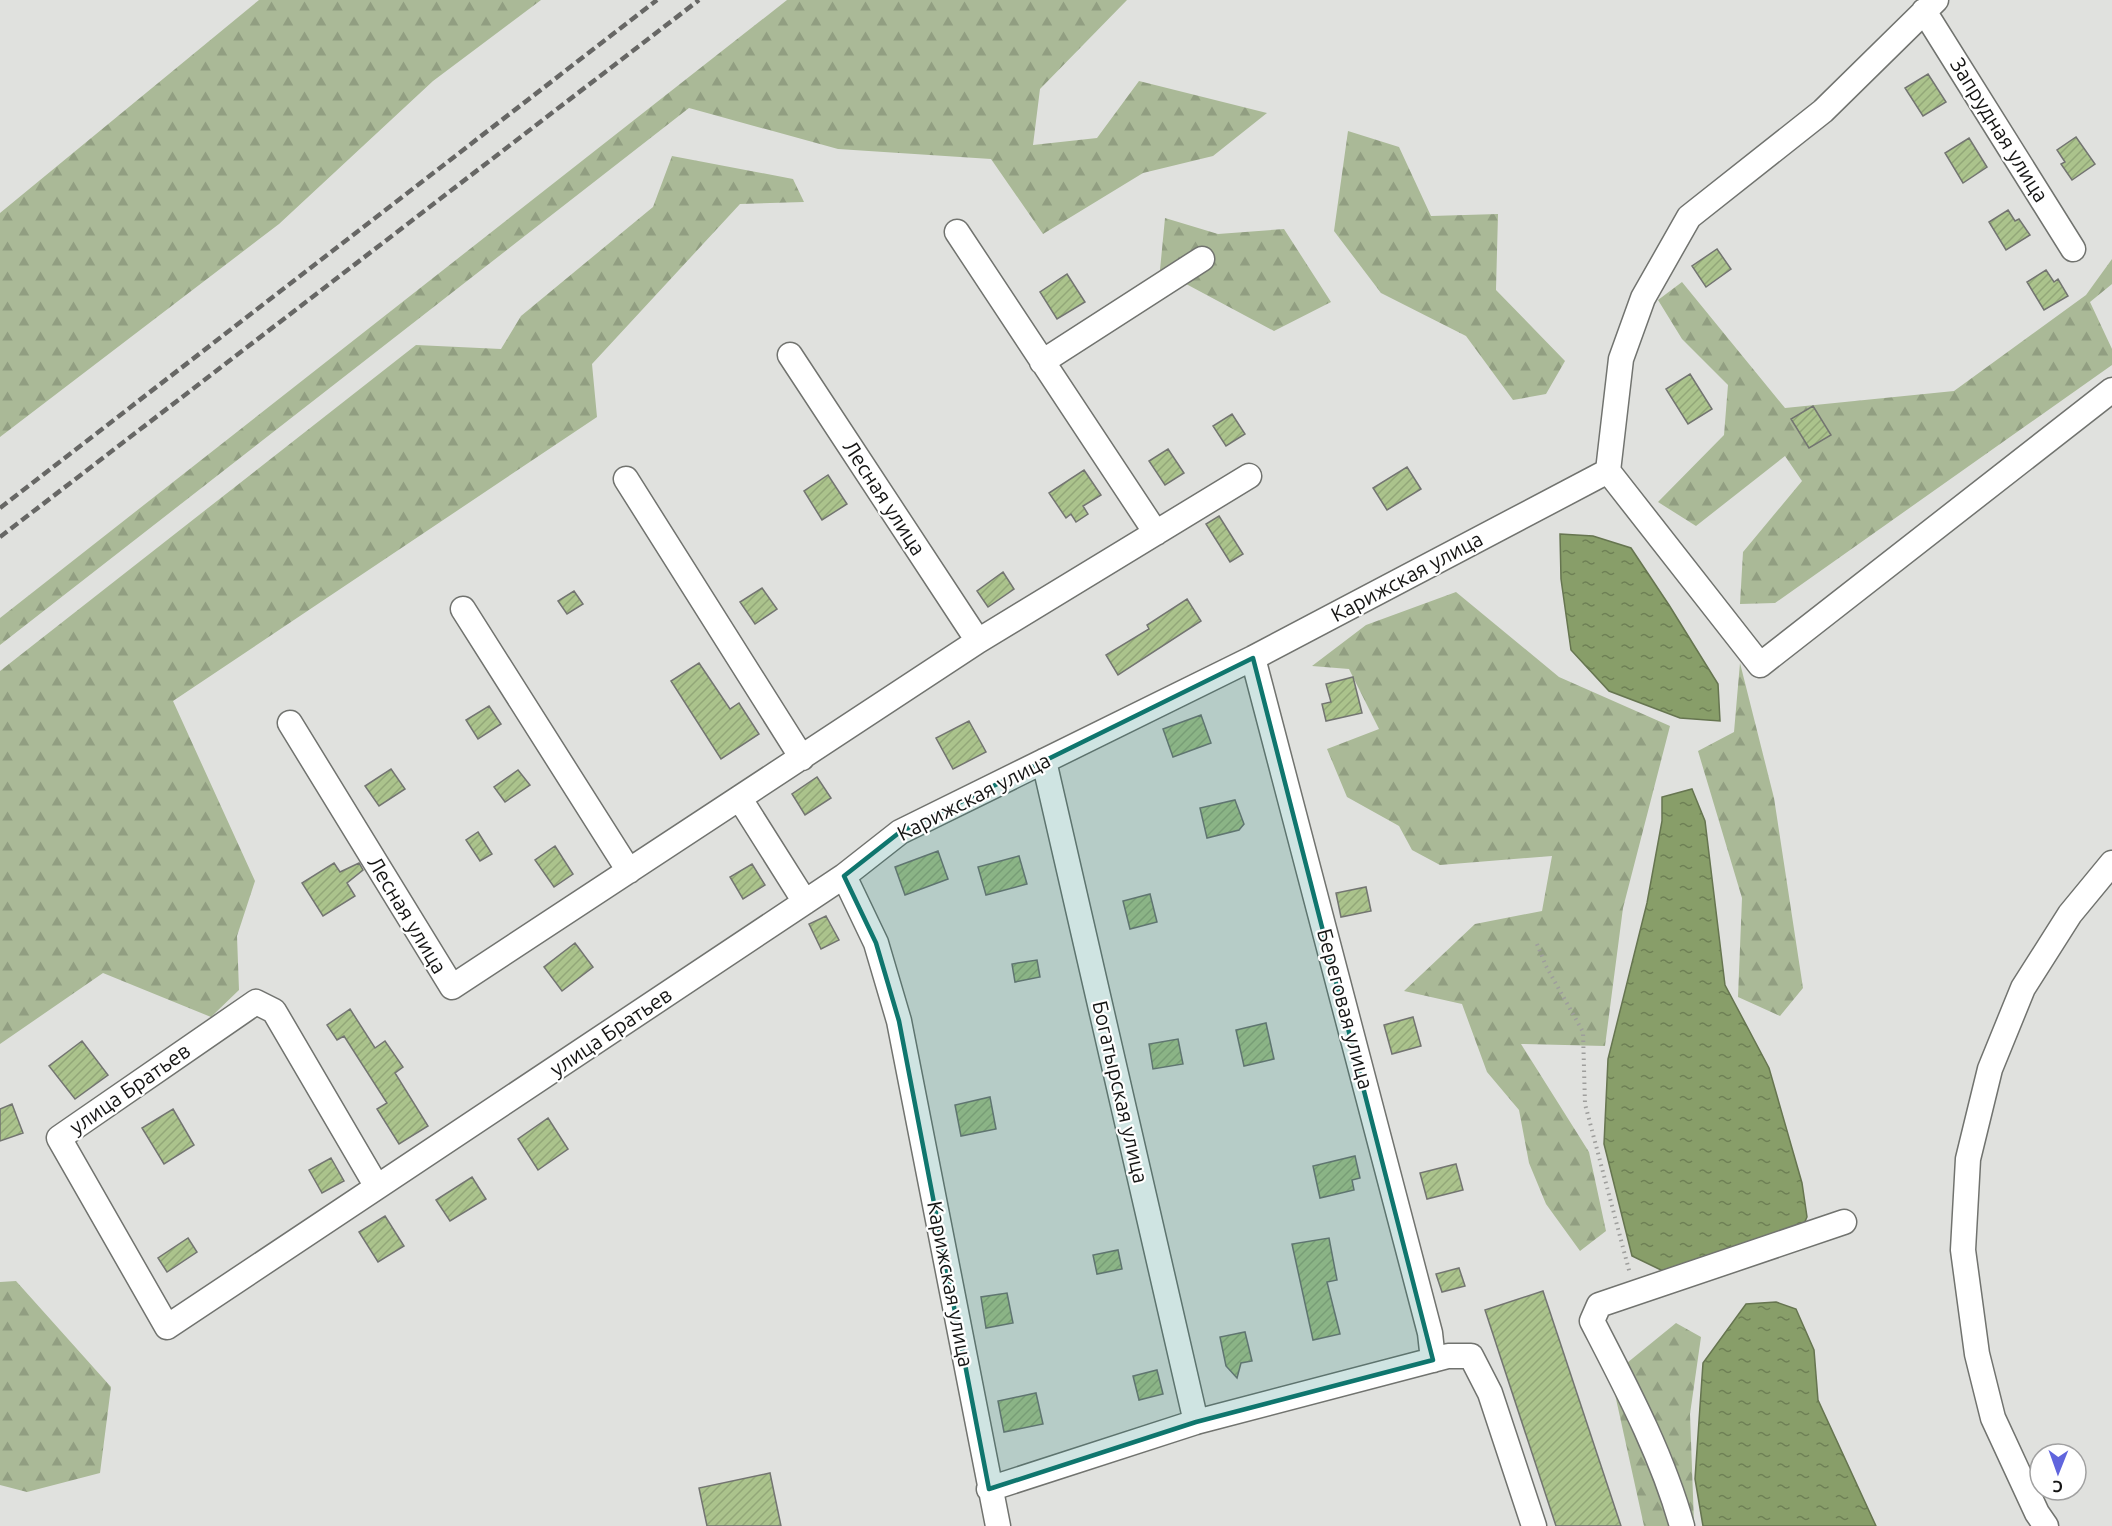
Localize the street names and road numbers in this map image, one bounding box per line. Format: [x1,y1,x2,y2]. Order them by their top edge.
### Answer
street label: Запрудная улица [1946,53,2054,206]
street label: Лесная улица [839,435,931,560]
street label: Карижская улица [1327,526,1487,626]
street label: Карижская улица [893,747,1054,845]
street label: Лесная улица [363,852,452,977]
street label: Береговая улица [1313,926,1379,1092]
street label: улица Братьев [545,982,676,1081]
street label: Богатырская улица [1088,998,1154,1185]
street label: улица Братьев [65,1038,194,1139]
street label: Карижская улица [923,1199,979,1369]

